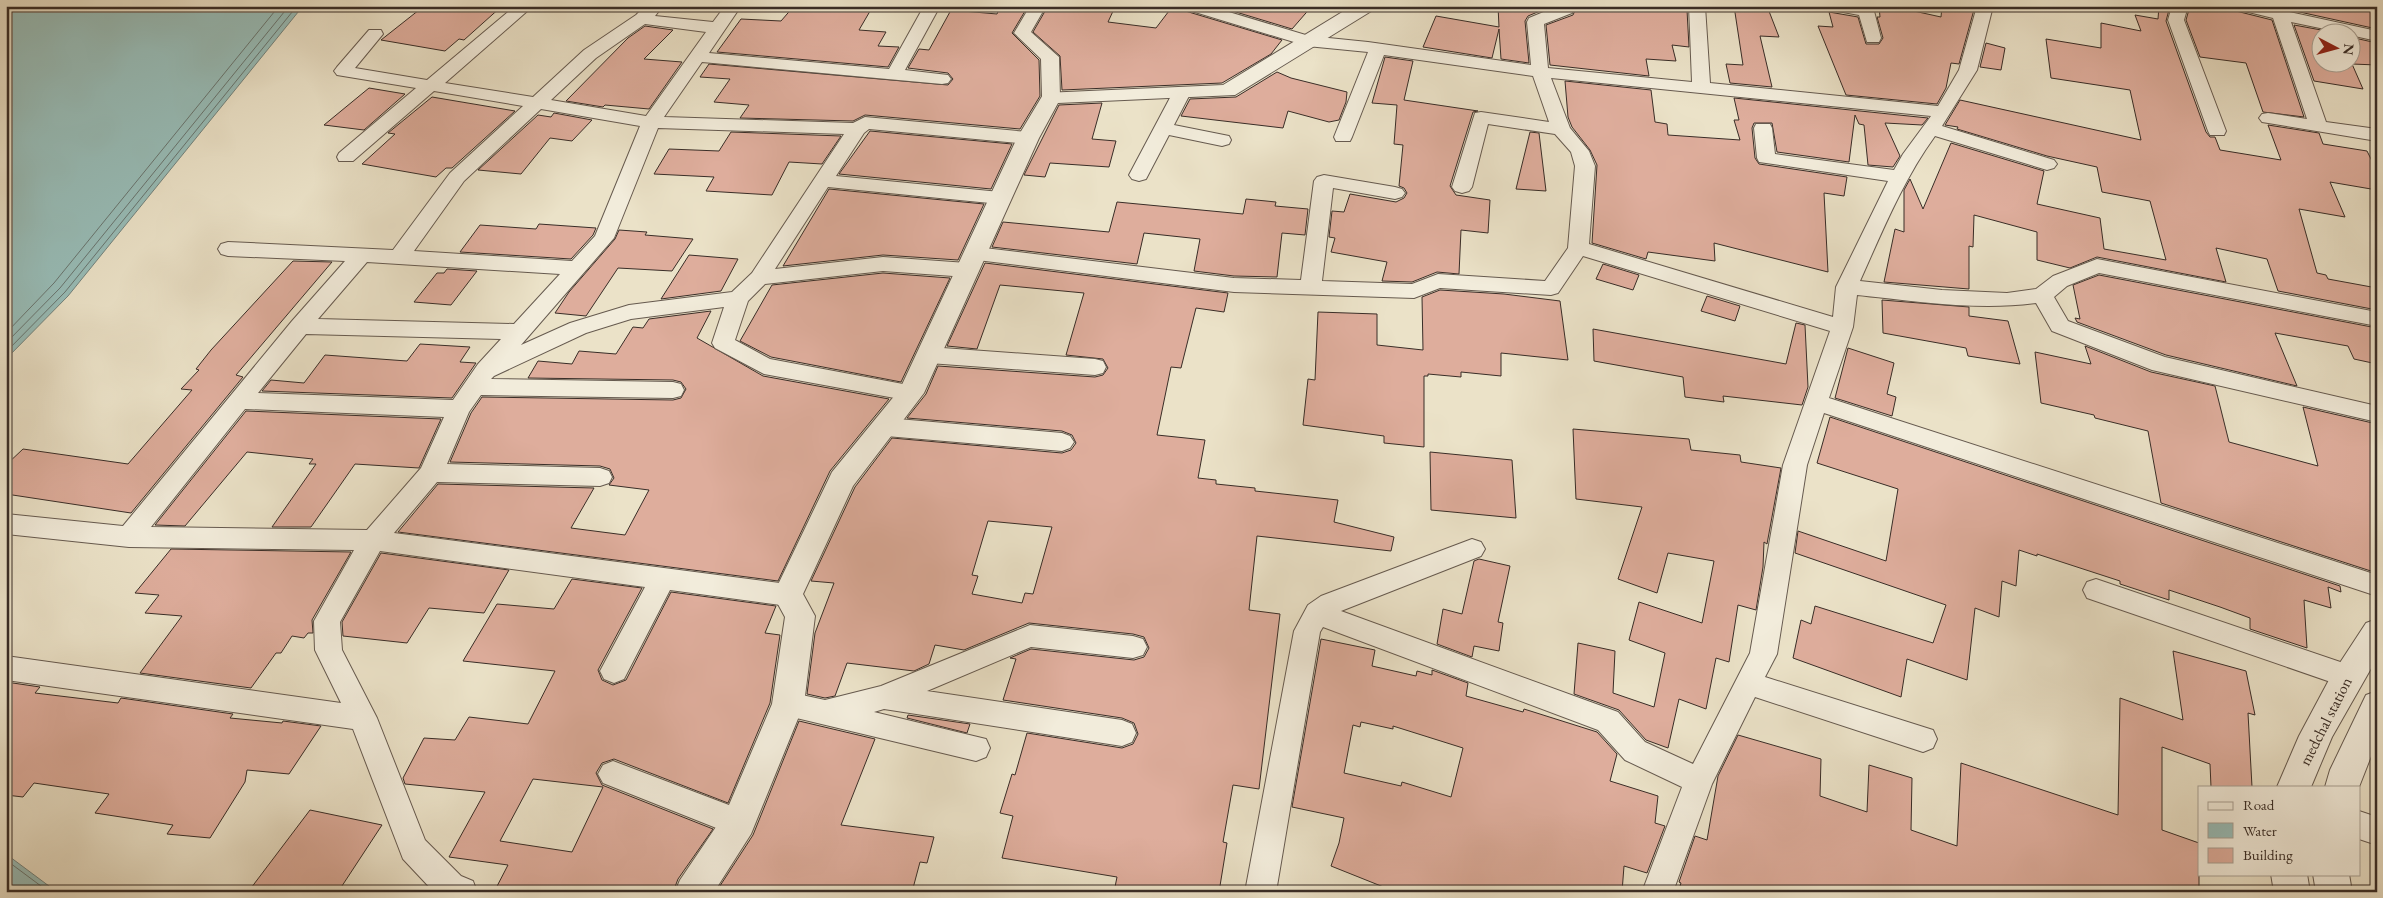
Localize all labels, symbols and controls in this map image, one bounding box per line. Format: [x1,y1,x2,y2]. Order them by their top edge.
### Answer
north arrow [2310,22,2360,72]
text: N [2339,43,2358,57]
street label: medchal station [2294,673,2357,769]
legend [2198,786,2360,876]
text: Road [2243,795,2275,814]
text: Water [2243,821,2277,840]
text: Building [2243,845,2293,864]

